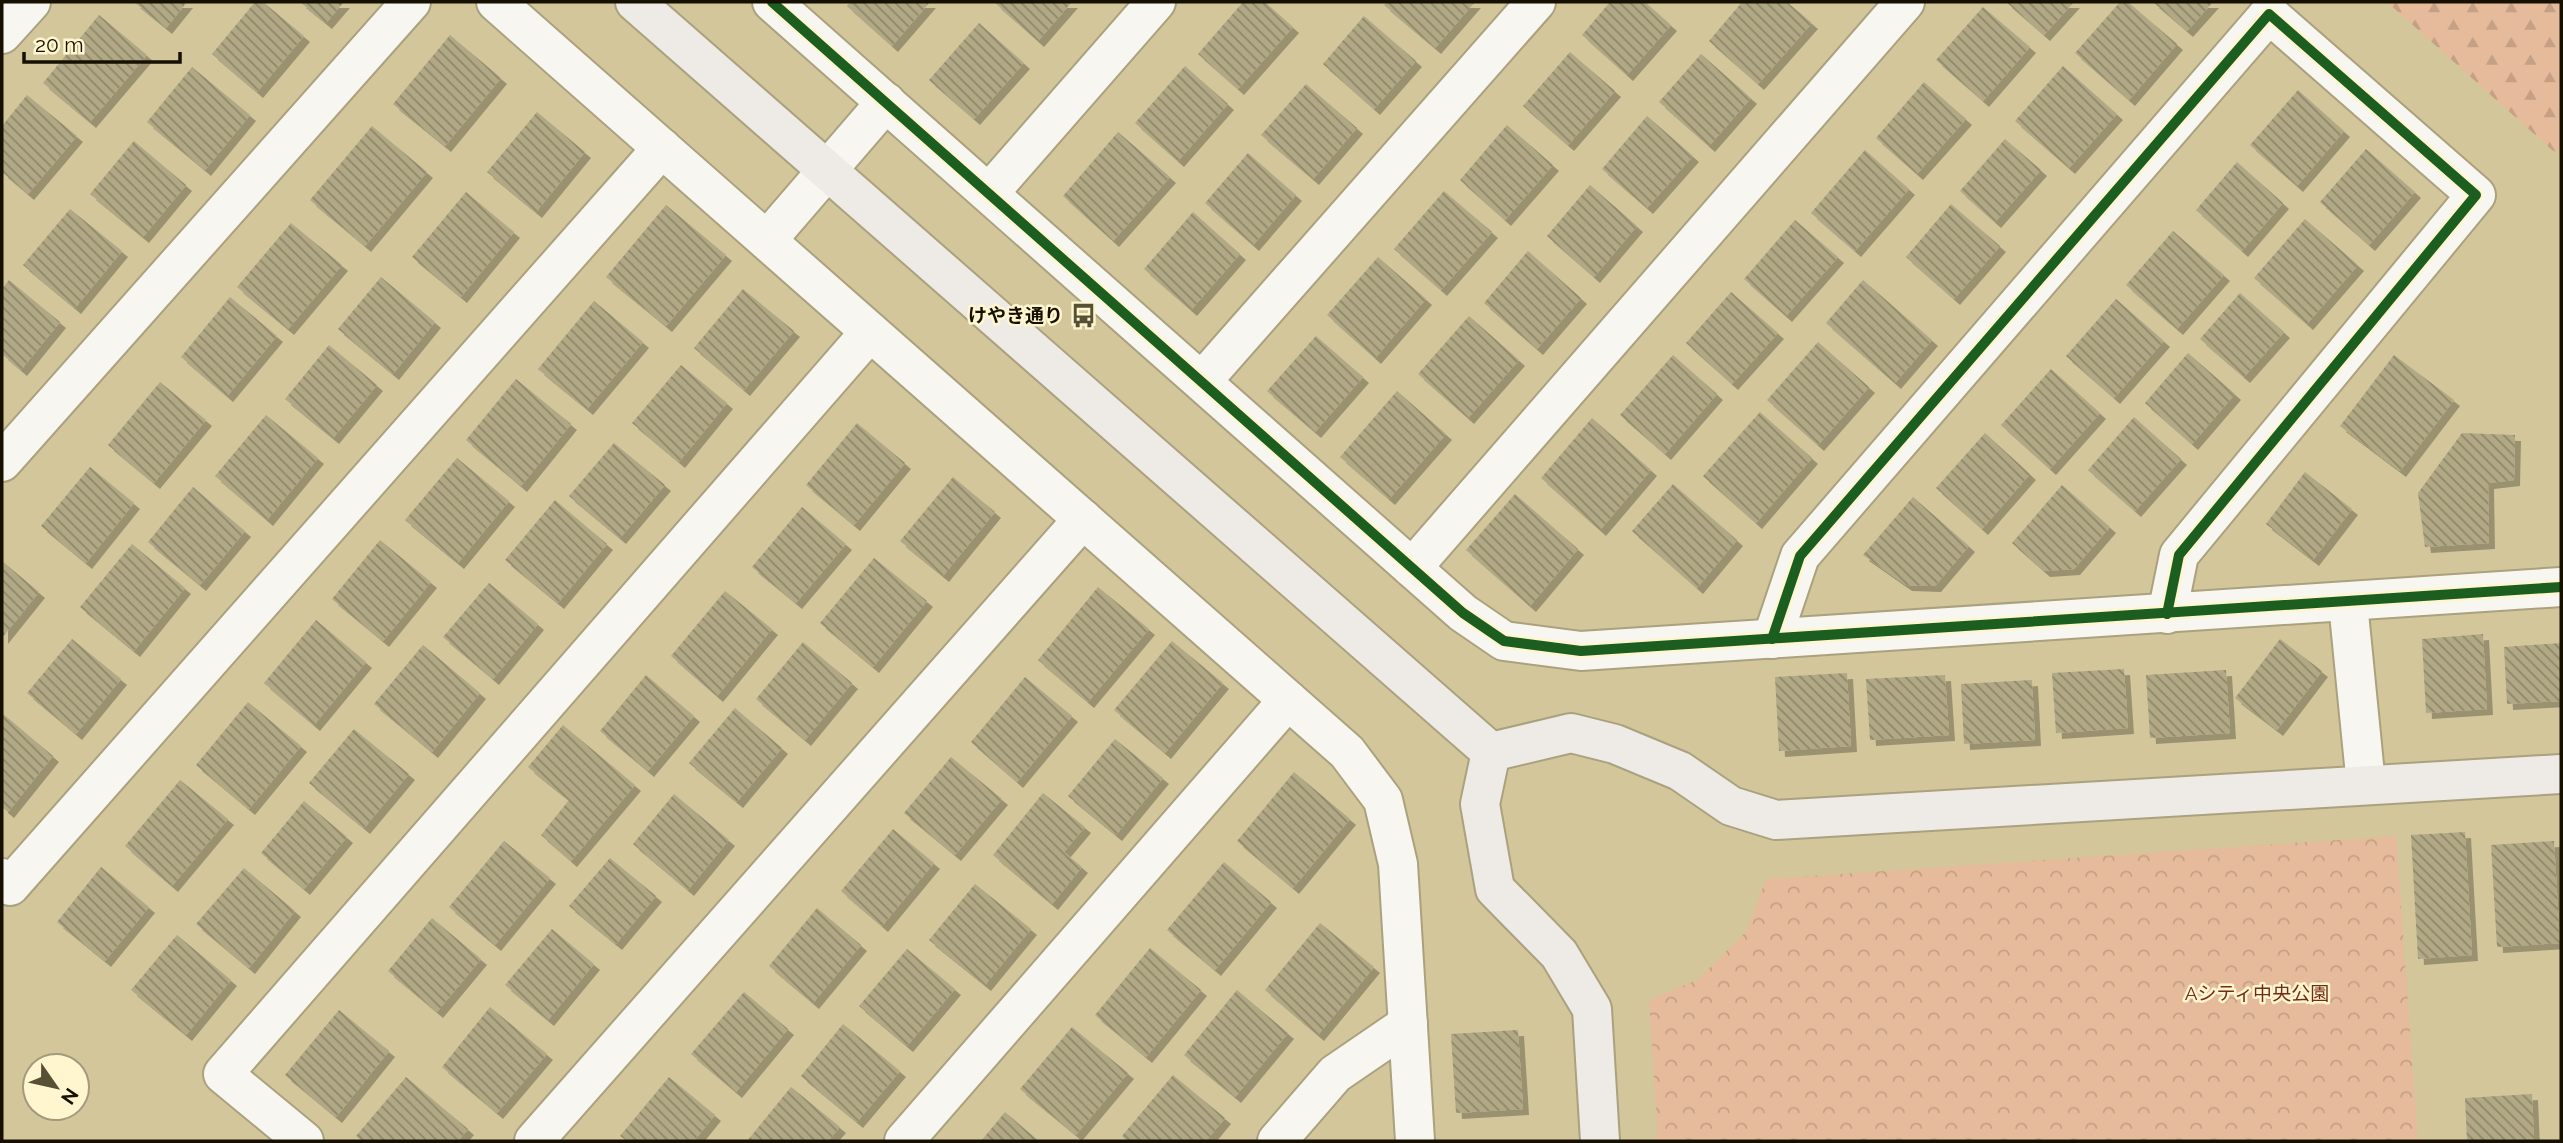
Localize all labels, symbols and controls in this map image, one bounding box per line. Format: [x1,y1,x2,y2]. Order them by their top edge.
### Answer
scale bar [24,21,180,65]
text: 20 m [35,32,83,57]
bus stop icon: けやき通り [1069,301,1097,329]
place label: けやき通り [968,304,1063,326]
park label: Aシティ中央公園 [2185,982,2329,1004]
north arrow [21,1052,91,1122]
text: N [57,1084,83,1109]

